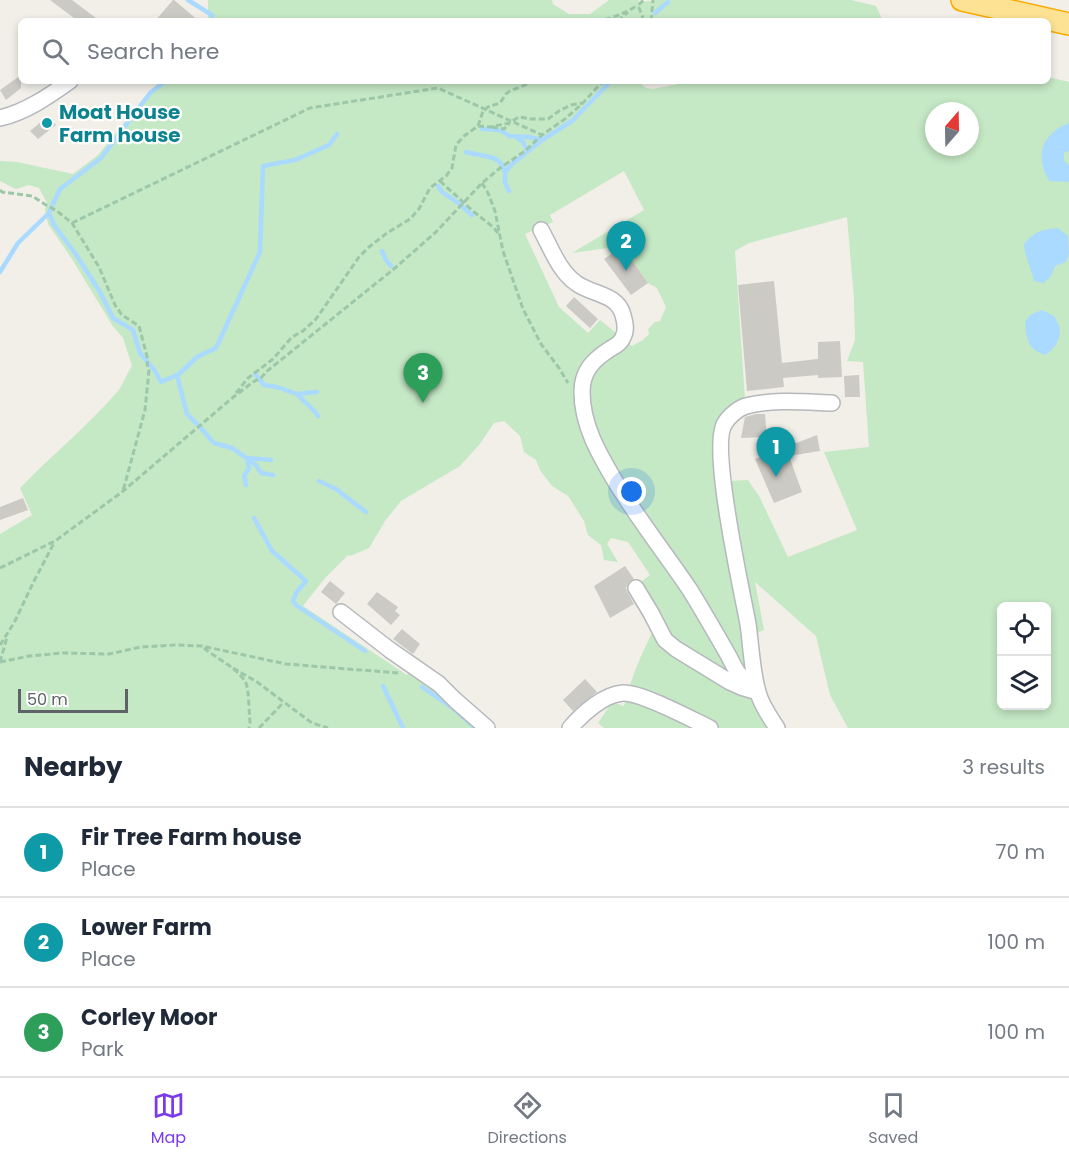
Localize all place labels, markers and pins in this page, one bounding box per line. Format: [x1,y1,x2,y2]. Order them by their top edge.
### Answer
place label: Moat House Farm house [59,98,181,149]
marker: Moat House Farm house [40,116,54,130]
pin: 2 [606,222,646,271]
pin: 3 [404,354,442,403]
pin: 1 [756,428,796,477]

